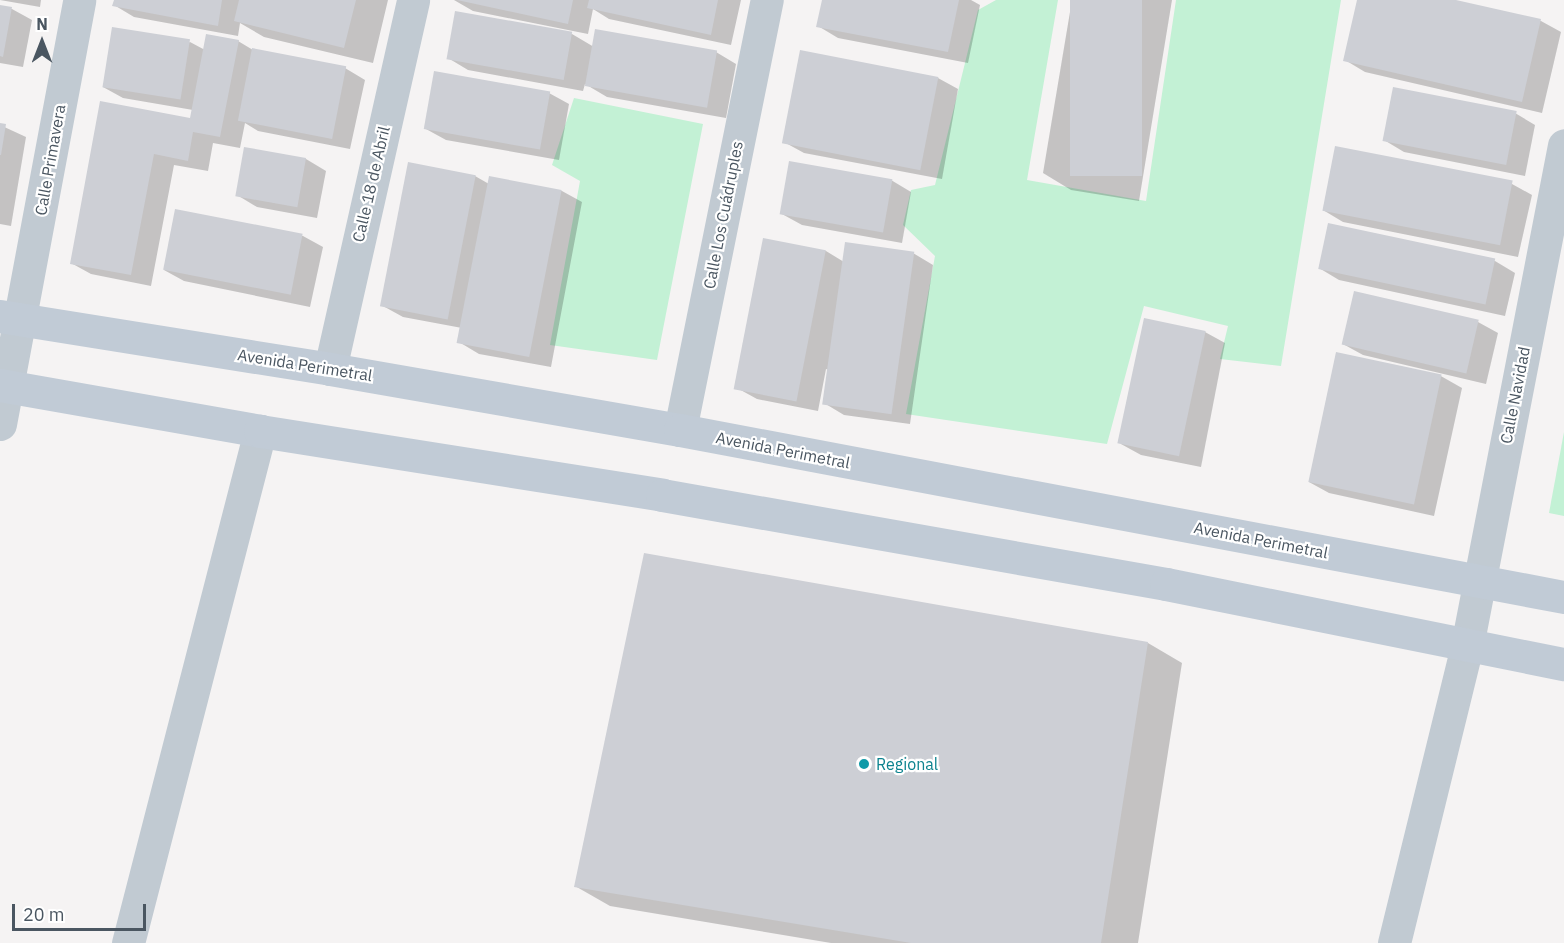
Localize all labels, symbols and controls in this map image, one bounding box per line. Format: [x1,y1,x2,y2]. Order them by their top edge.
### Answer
north arrow [12,12,72,72]
text: N [36,14,48,34]
street label: Calle Primavera [31,103,69,217]
street label: Calle 18 de Abril [348,124,394,244]
street label: Calle Los Cuádruples [699,140,747,290]
street label: Avenida Perimetral [236,345,374,385]
street label: Calle Navidad [1496,345,1534,445]
street label: Avenida Perimetral [714,428,852,472]
street label: Avenida Perimetral [1192,518,1330,562]
place label: Regional [876,754,938,774]
marker: Regional [857,757,871,771]
scale bar [15,892,148,930]
text: 20 m [23,903,65,926]

